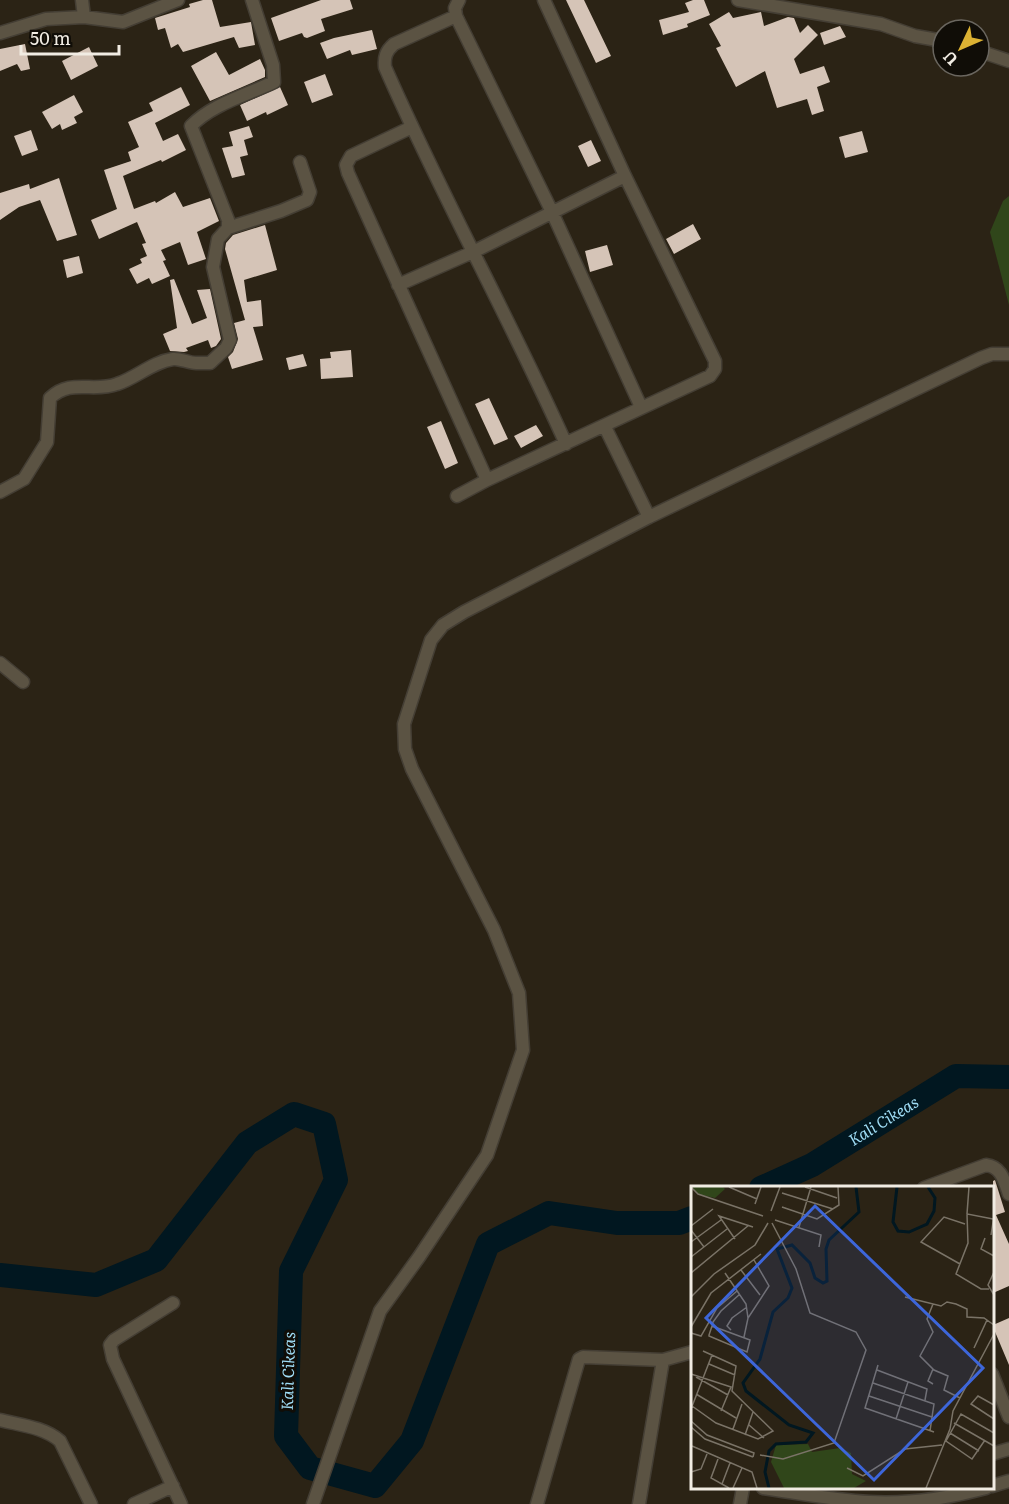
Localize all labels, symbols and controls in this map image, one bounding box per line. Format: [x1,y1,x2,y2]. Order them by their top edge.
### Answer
scale bar [21,18,118,56]
north arrow [931,18,991,78]
text: 50 m [30,24,71,51]
text: U [936,46,962,72]
water label: Kali Cikeas [843,1089,923,1151]
inset map [691,1186,994,1489]
water label: Kali Cikeas [274,1331,300,1411]

